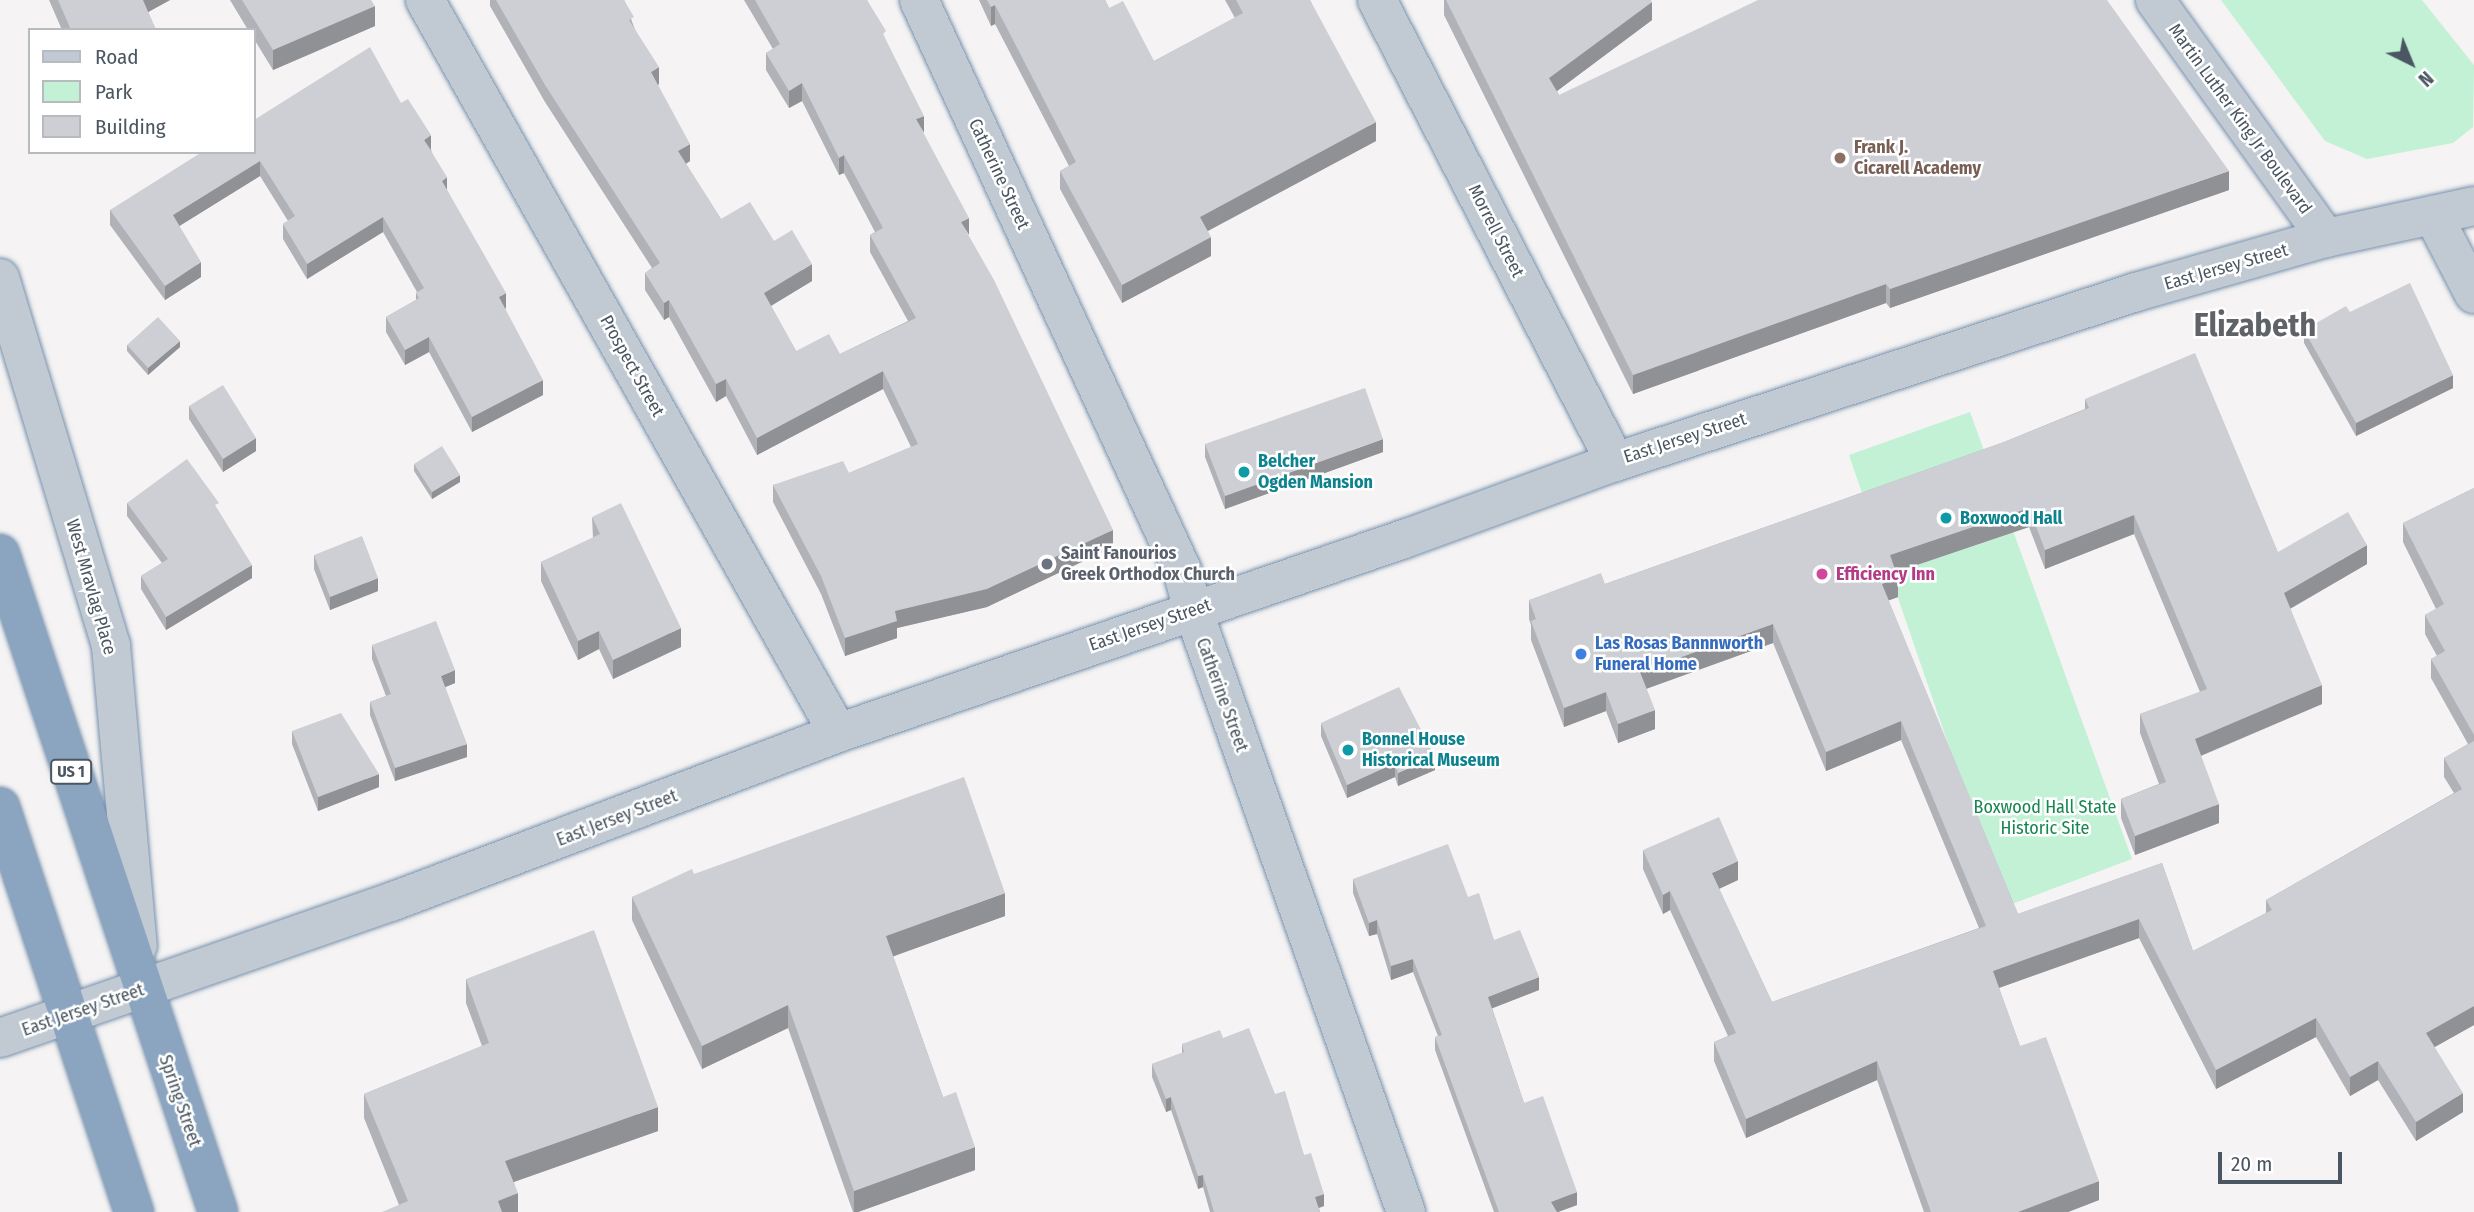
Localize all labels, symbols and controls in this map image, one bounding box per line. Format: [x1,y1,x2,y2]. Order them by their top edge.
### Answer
street label: Martin Luther King Jr Boulevard [2164,20,2316,218]
legend [28,28,256,154]
north arrow [2376,28,2446,98]
text: Road [95,44,139,70]
text: N [2414,66,2438,91]
text: Park [95,79,132,105]
text: Building [95,114,166,140]
street label: Catherine Street [964,115,1034,233]
place label: Frank J. Cicarell Academy [1854,137,1981,180]
marker: Frank J. Cicarell Academy [1832,150,1848,166]
street label: Morrell Street [1463,181,1529,281]
street label: East Jersey Street [2162,239,2290,295]
district label: Elizabeth [2194,306,2316,344]
street label: Prospect Street [595,312,669,420]
street label: East Jersey Street [1621,408,1749,468]
place label: Belcher Ogden Mansion [1258,451,1373,494]
marker: Belcher Ogden Mansion [1236,464,1252,480]
place label: Boxwood Hall [1960,507,2062,529]
marker: Boxwood Hall [1938,510,1954,526]
street label: West Mravlag Place [61,517,121,657]
place label: Saint Fanourios Greek Orthodox Church [1061,543,1235,586]
marker: Saint Fanourios Greek Orthodox Church [1039,556,1055,572]
place label: Efficiency Inn [1836,563,1935,585]
marker: Efficiency Inn [1814,566,1830,582]
street label: East Jersey Street [1086,594,1214,656]
place label: Las Rosas Bannnworth Funeral Home [1595,633,1763,676]
street label: Catherine Street [1191,635,1253,755]
marker: Las Rosas Bannnworth Funeral Home [1573,646,1589,662]
place label: Bonnel House Historical Museum [1362,729,1500,772]
marker: Bonnel House Historical Museum [1340,742,1356,758]
road number: US 1 [50,760,92,785]
street label: East Jersey Street [554,785,680,851]
park label: Boxwood Hall State Historic Site [1974,797,2116,840]
street label: East Jersey Street [19,979,147,1041]
street label: Spring Street [154,1052,206,1150]
scale bar [2222,1138,2346,1182]
text: 20 m [2231,1151,2272,1177]

